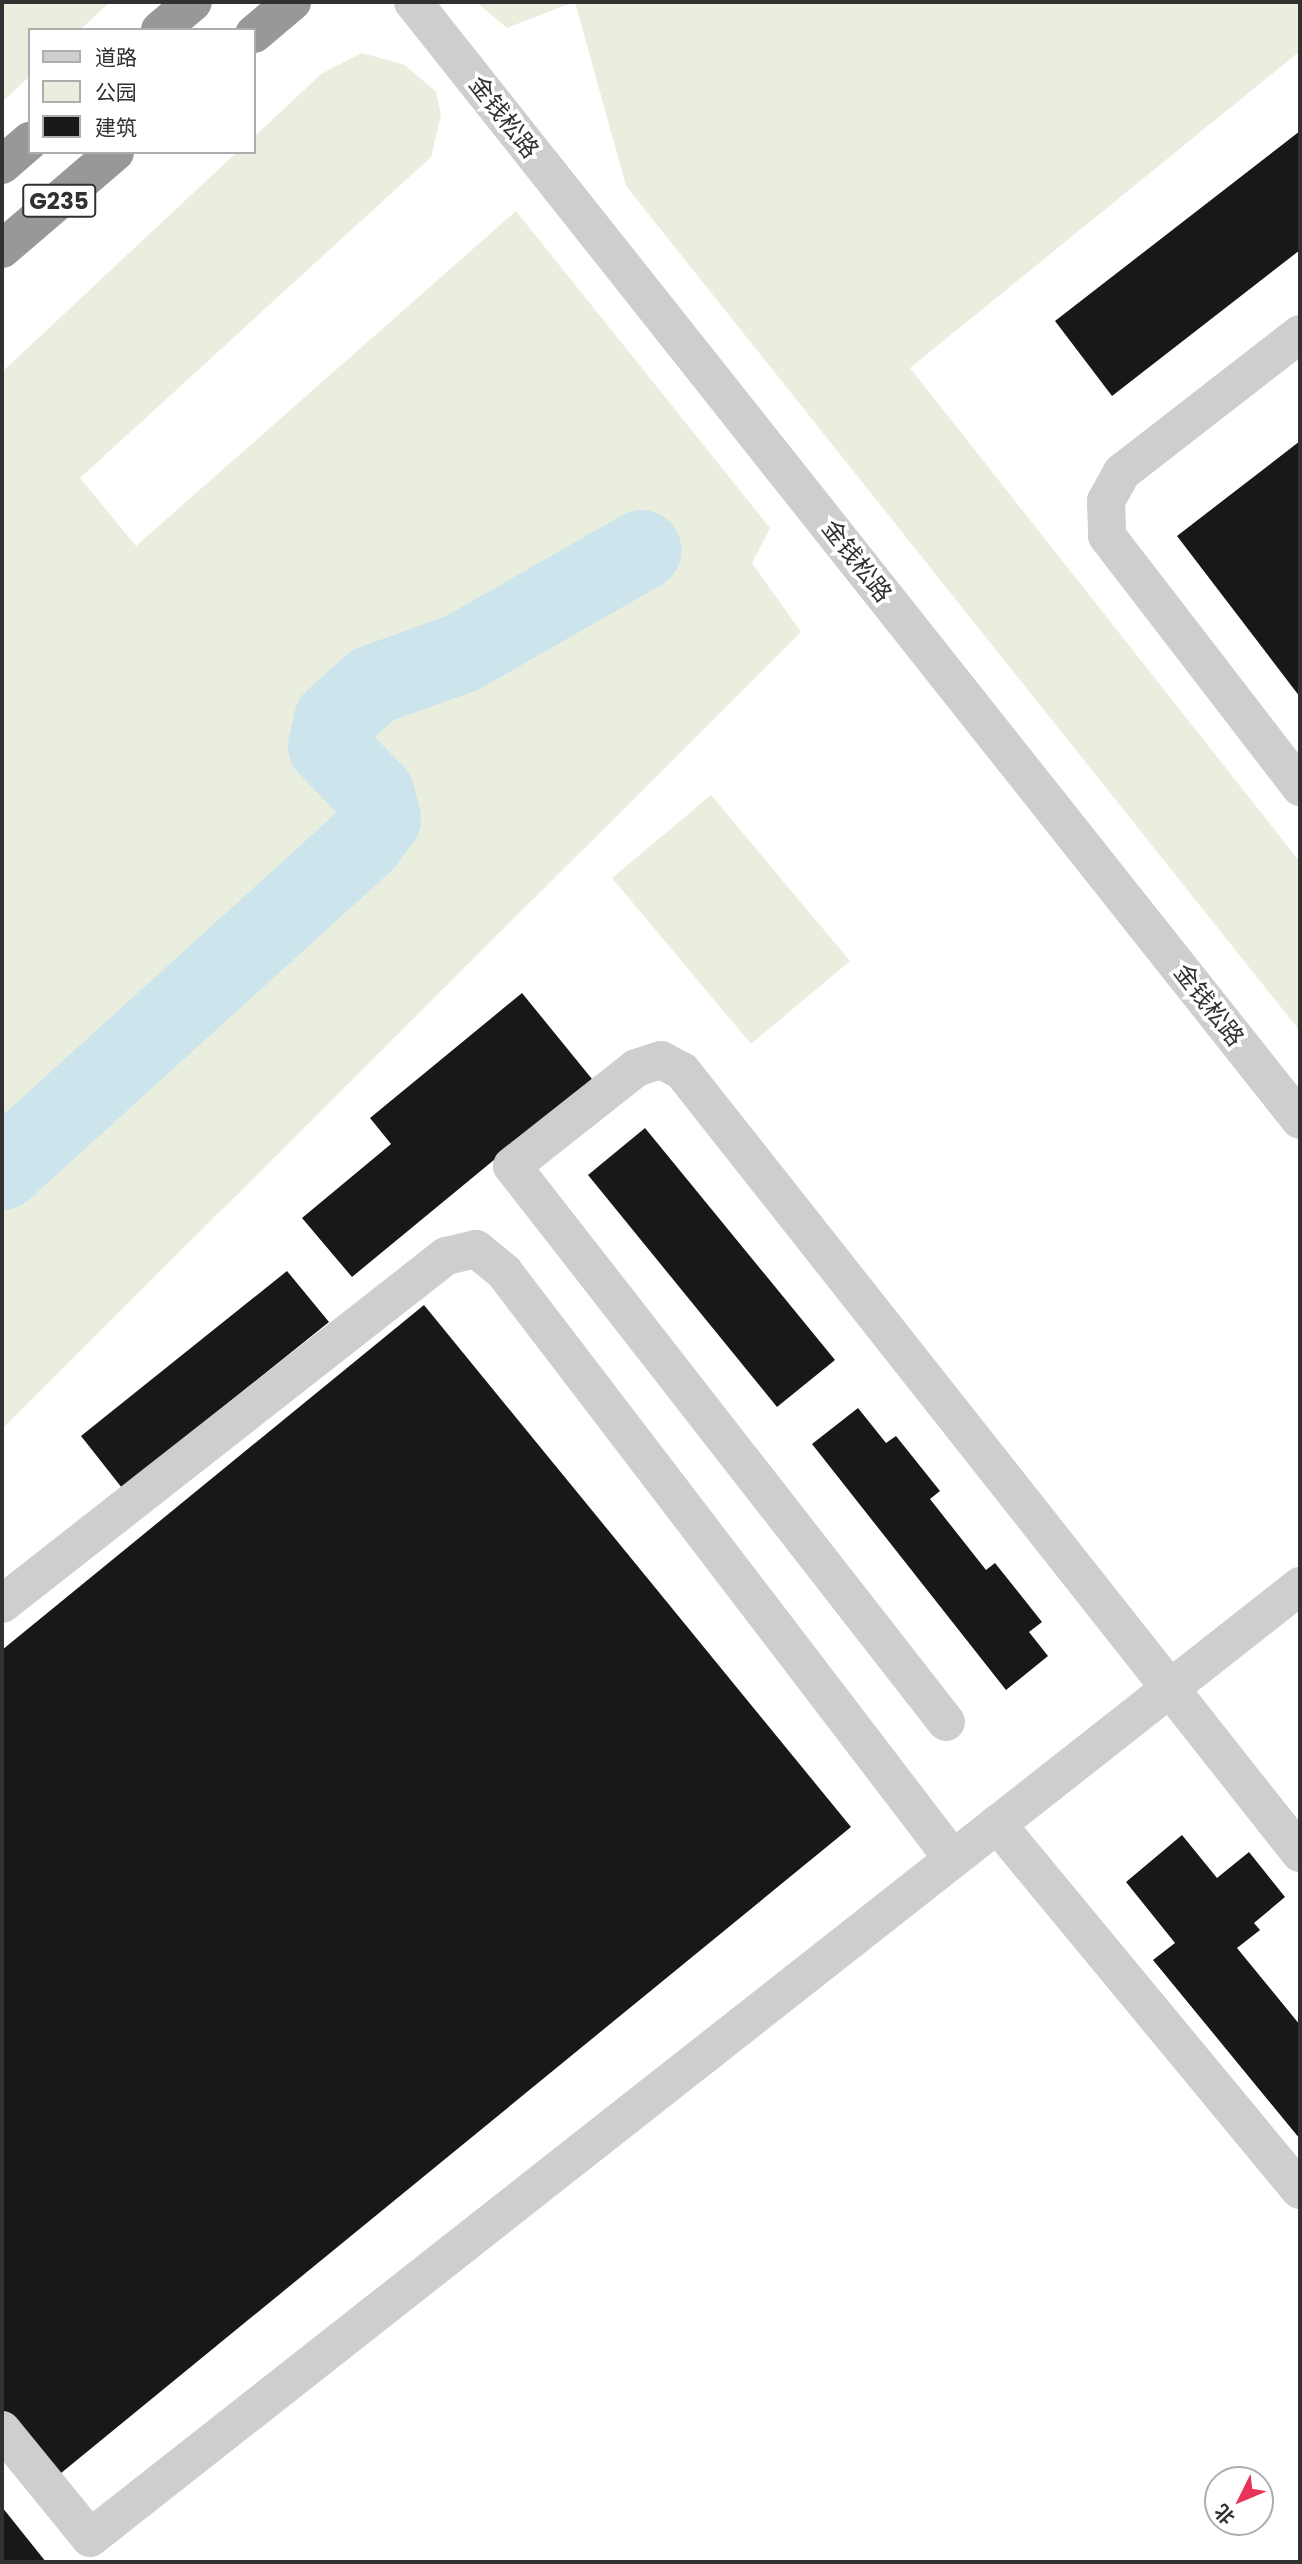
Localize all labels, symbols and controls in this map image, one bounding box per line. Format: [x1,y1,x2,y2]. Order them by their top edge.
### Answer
legend [28,28,256,154]
text: 道路 [95,43,137,72]
street label: 金钱松路 [463,70,545,164]
text: 公园 [95,78,137,107]
text: 建筑 [95,113,137,142]
road number: G235 [20,182,98,220]
street label: 金钱松路 [816,514,898,608]
street label: 金钱松路 [1168,958,1250,1052]
north arrow [1204,2466,1274,2536]
text: 北 [1208,2498,1241,2530]

